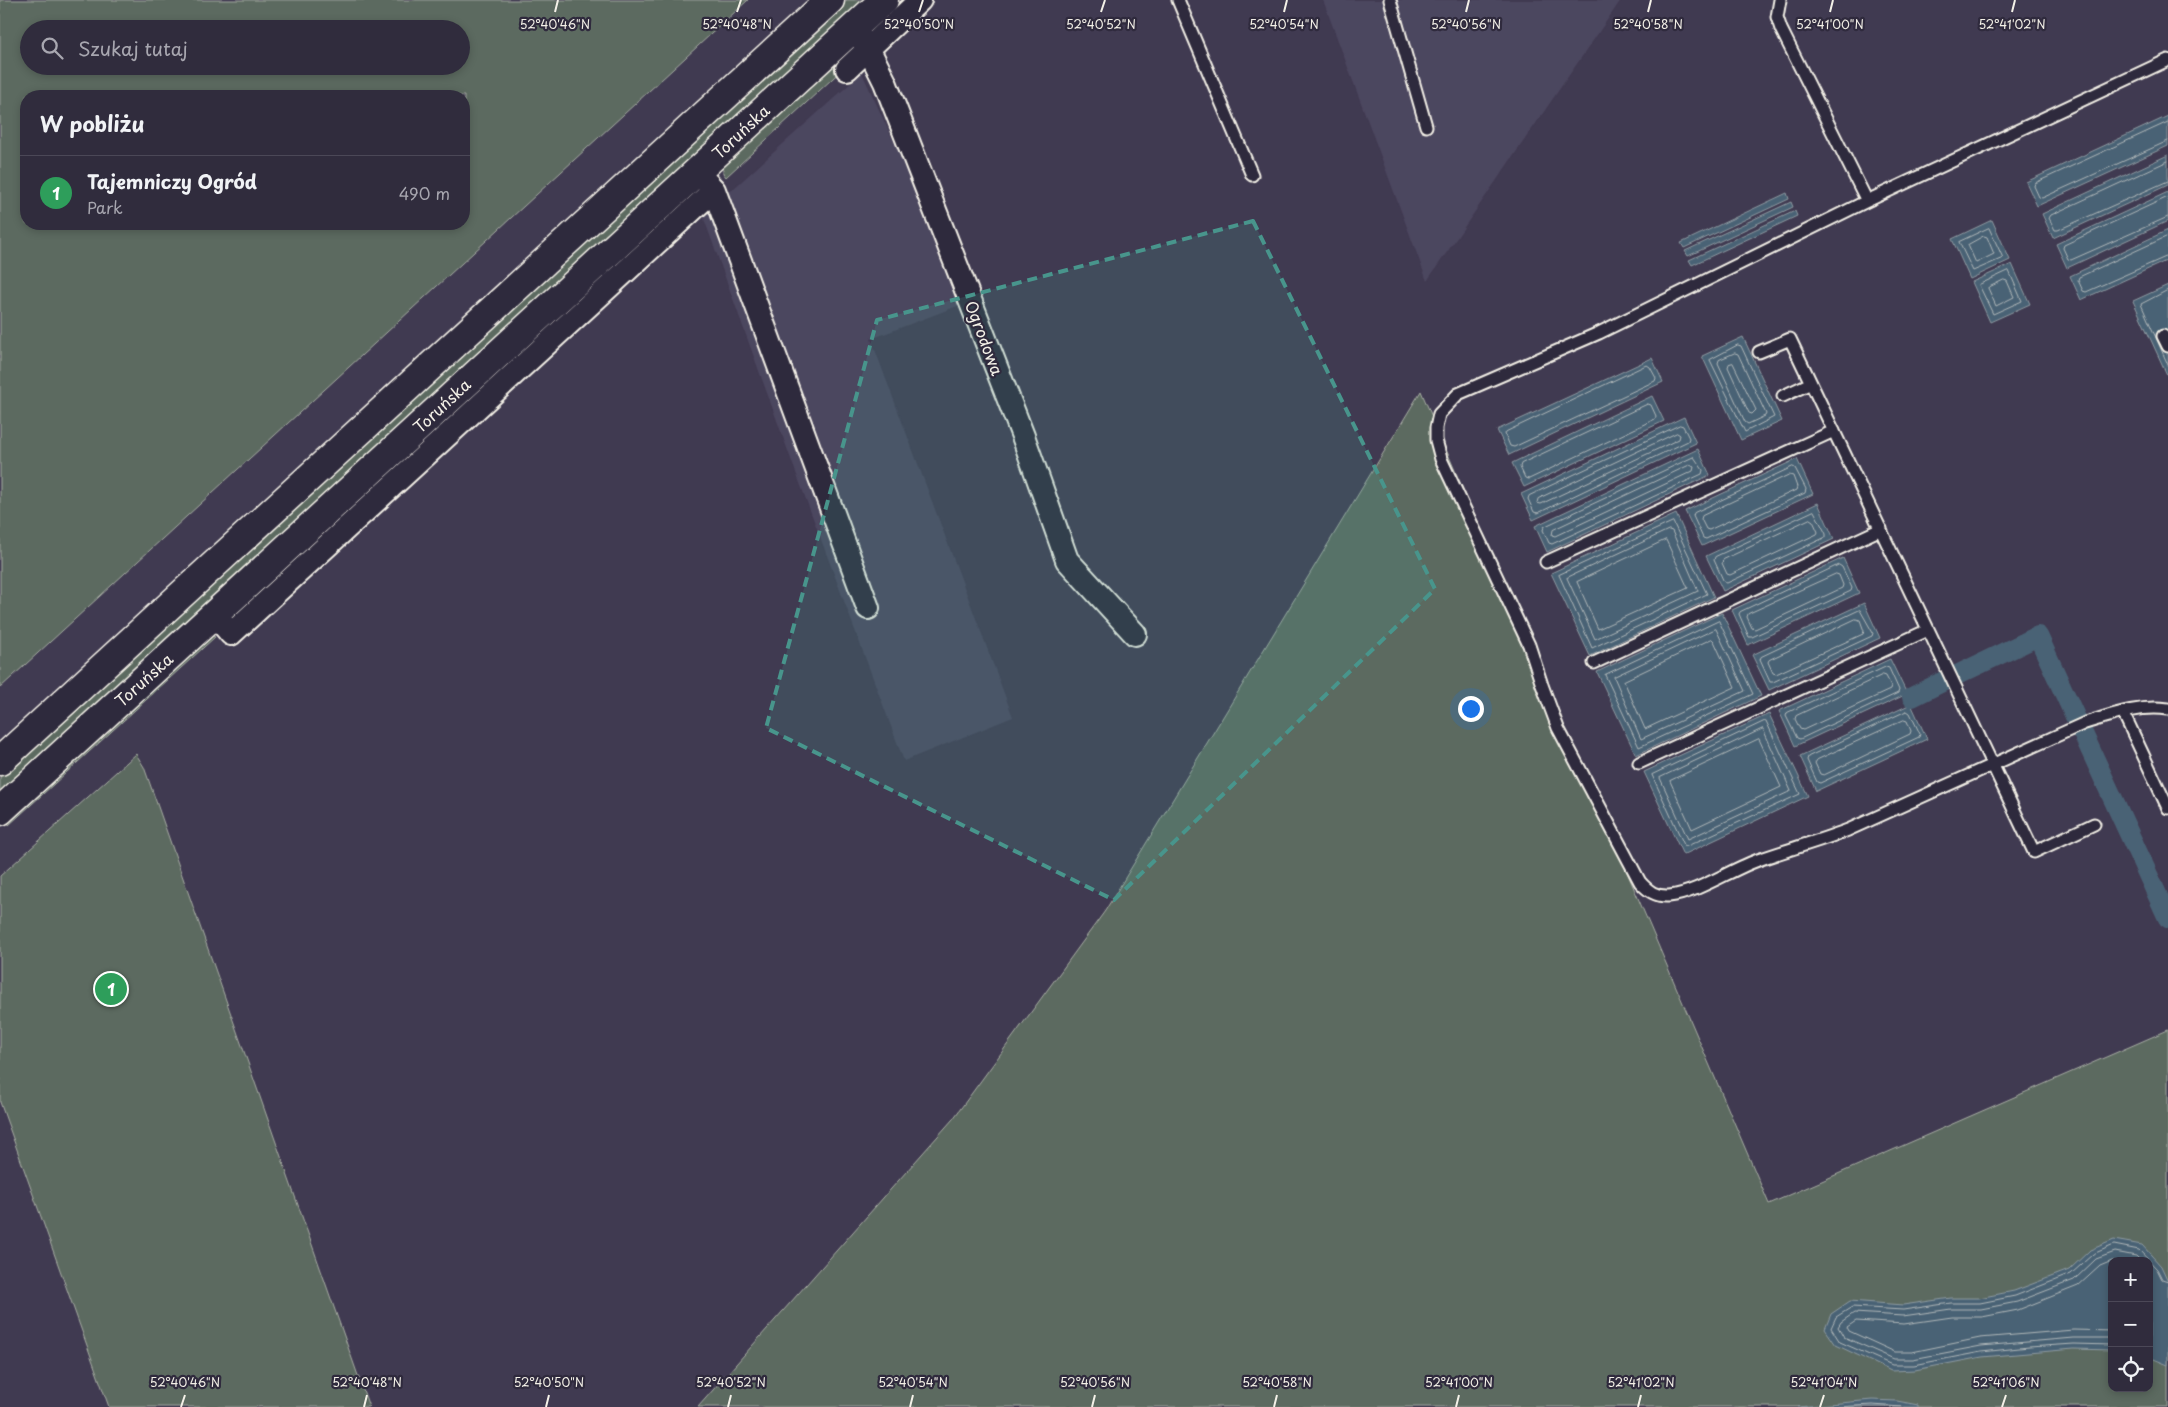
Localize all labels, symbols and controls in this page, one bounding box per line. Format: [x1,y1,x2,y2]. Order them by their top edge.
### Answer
text: 52°40'46"N [520,15,590,33]
text: 52°40'48"N [702,15,772,33]
text: 52°40'50"N [884,15,954,33]
text: 52°40'52"N [1066,15,1136,33]
text: 52°40'54"N [1249,15,1319,33]
text: 52°40'56"N [1431,15,1501,33]
text: 52°40'58"N [1613,15,1683,33]
text: 52°41'00"N [1796,15,1864,33]
text: 52°41'02"N [1978,15,2046,33]
search box [20,20,470,75]
icon: search [38,34,66,62]
text: Szukaj tutaj [78,34,188,62]
street label: Toruńska [706,98,774,164]
text: W pobliżu [40,107,145,139]
text: Tajemniczy Ogród [87,167,257,195]
text: 1 [52,181,60,205]
text: 490 m [399,181,450,205]
text: Park [87,195,123,219]
street label: Ogrodowa [960,297,1010,378]
street label: Toruńska [407,372,475,438]
street label: Toruńska [109,647,178,712]
your location [1458,696,1484,722]
pin: 1 [95,970,127,1008]
map controls [2108,1257,2153,1392]
button: + [2108,1257,2153,1302]
button: − [2108,1302,2153,1347]
button: locate [2108,1347,2153,1392]
text: 52°40'46"N [150,1373,220,1391]
text: 52°40'48"N [332,1373,402,1391]
text: 52°40'50"N [514,1373,584,1391]
text: 52°40'52"N [696,1373,766,1391]
text: 52°40'54"N [878,1373,948,1391]
text: 52°40'56"N [1060,1373,1130,1391]
text: 52°40'58"N [1242,1373,1312,1391]
text: 52°41'00"N [1425,1373,1493,1391]
text: 52°41'02"N [1607,1373,1675,1391]
text: 52°41'04"N [1791,1373,1857,1391]
text: 52°41'06"N [1972,1373,2040,1391]

